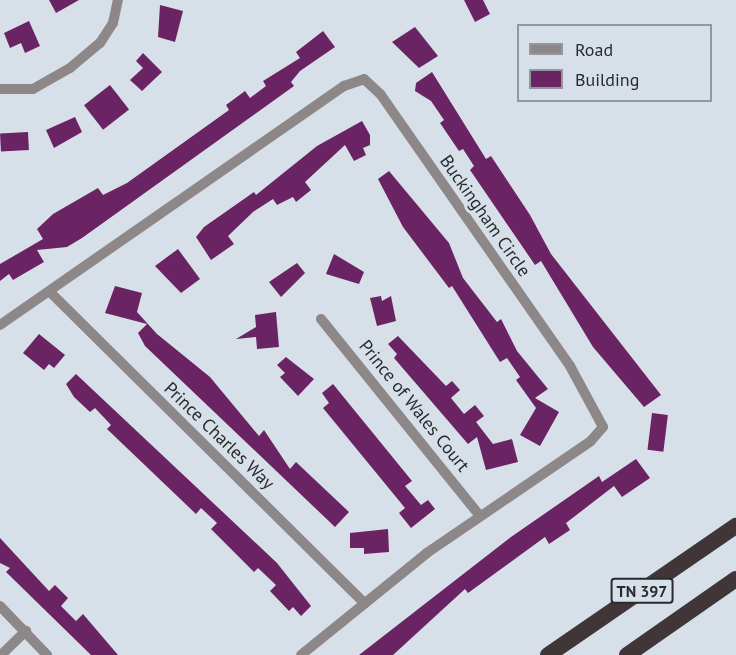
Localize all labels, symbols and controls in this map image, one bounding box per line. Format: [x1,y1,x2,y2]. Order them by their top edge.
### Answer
legend [517,24,712,102]
text: Road [575,38,613,61]
text: Building [575,68,639,91]
street label: Buckingham Circle [435,151,535,281]
street label: Prince of Wales Court [354,336,474,476]
street label: Prince Charles Way [159,378,279,494]
road number: TN 397 [610,578,674,604]

